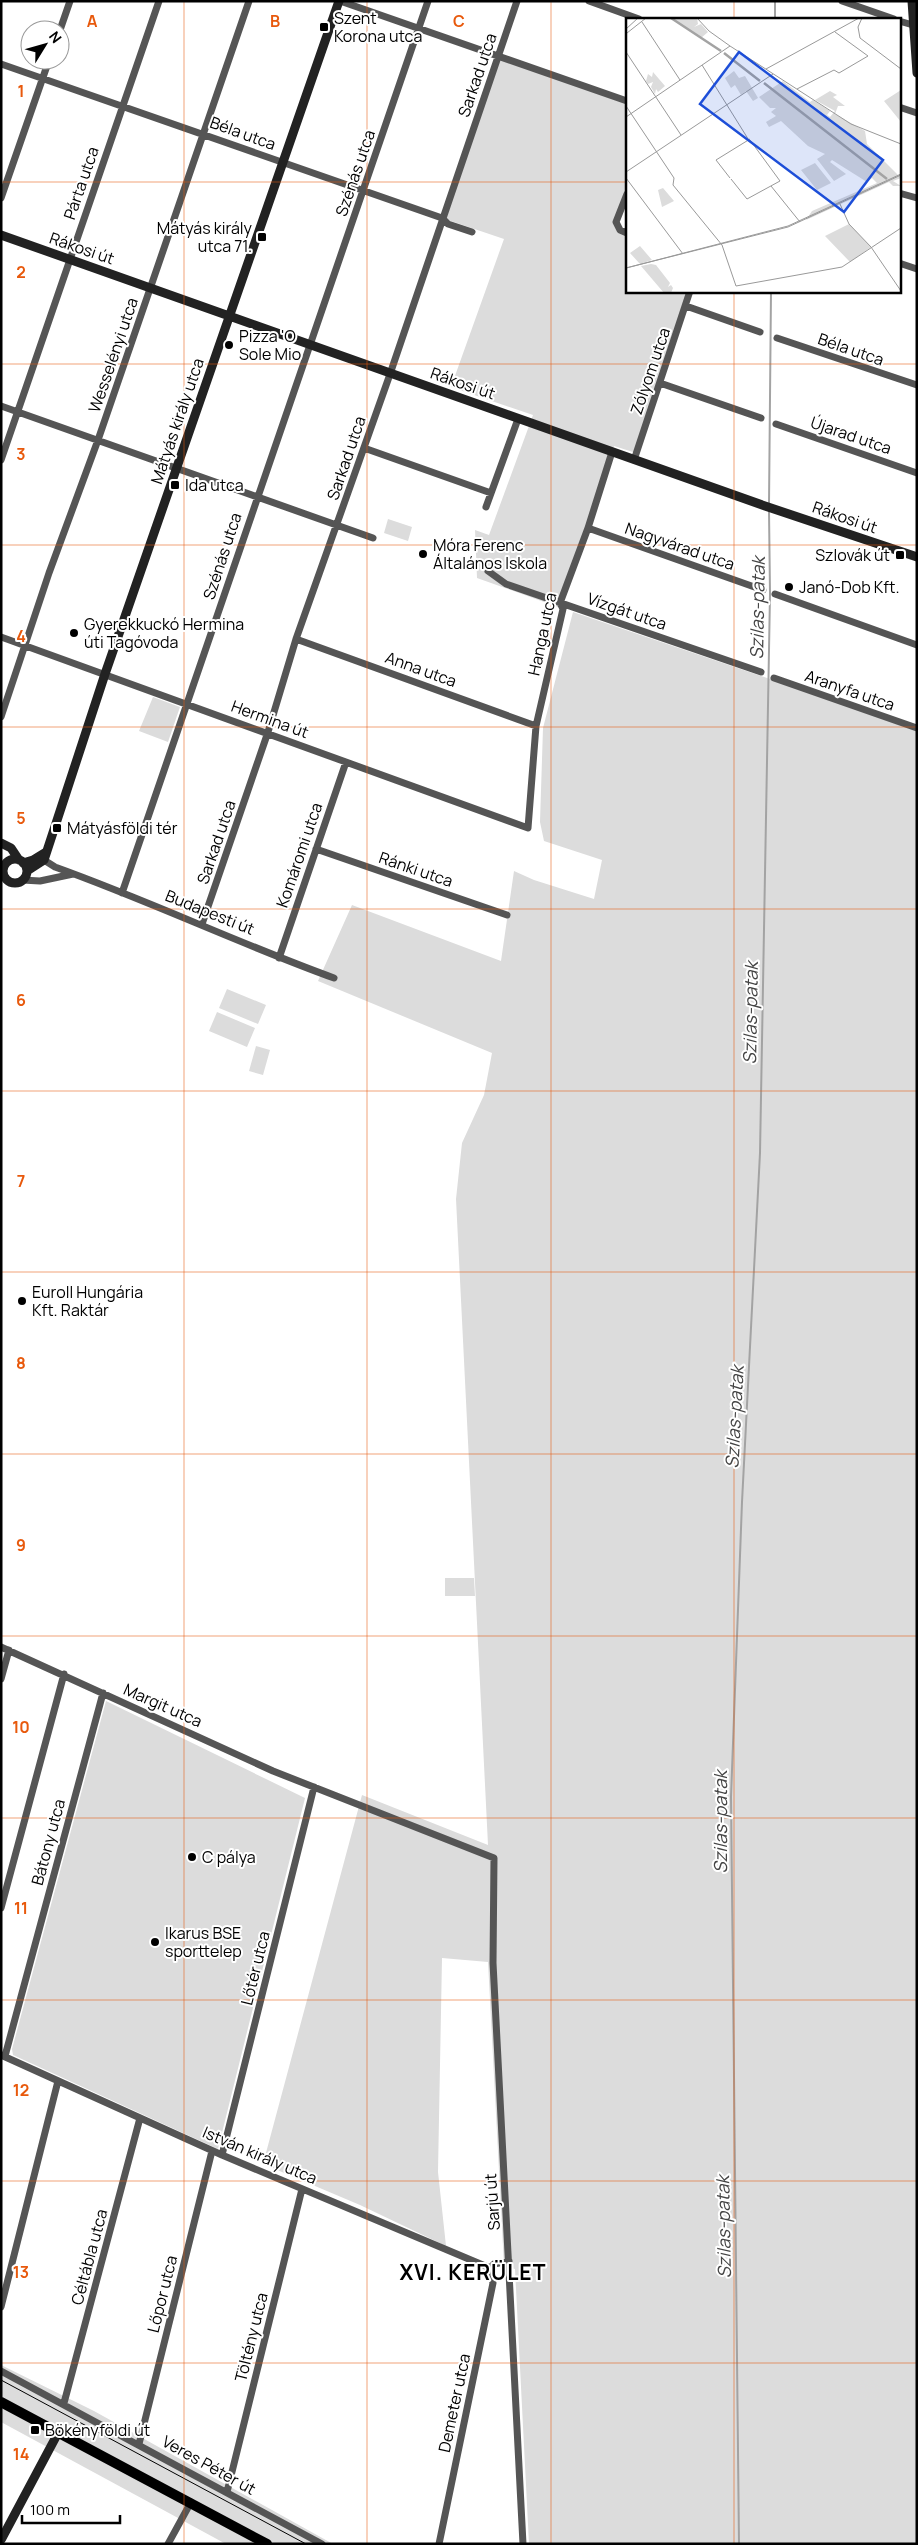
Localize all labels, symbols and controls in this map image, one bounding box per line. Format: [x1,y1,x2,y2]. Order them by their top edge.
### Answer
place label: Szent Korona utca [334,7,422,47]
text: A [87,10,98,32]
text: B [270,10,280,32]
text: C [453,10,465,32]
inset map [626,18,900,292]
north arrow [20,20,70,70]
marker: Szent Korona utca [318,21,330,33]
text: N [45,27,66,47]
street label: Sarkad utca [452,30,502,120]
text: 1 [17,80,25,102]
street label: Béla utca [207,111,279,155]
street label: Szénás utca [330,127,380,219]
street label: Párta utca [58,144,104,222]
place label: Mátyás király utca 71. [157,217,253,257]
street label: Rákosi út [47,227,117,269]
marker: Mátyás király utca 71. [256,231,268,243]
text: 2 [16,261,26,283]
street label: Wesselényi utca [83,295,143,415]
place label: Pizza 'O Sole Mio [239,325,301,365]
street label: Zólyom utca [625,325,675,417]
street label: Béla utca [815,327,887,371]
marker: Pizza 'O Sole Mio [223,339,235,351]
street label: Mátyás király utca [145,355,209,487]
street label: Rákosi út [428,362,498,404]
street label: Újarad utca [808,411,894,459]
street label: Sarkad utca [321,413,371,503]
text: 3 [16,443,26,465]
place label: Ida utca [185,474,244,496]
marker: Ida utca [169,479,181,491]
street label: Rákosi út [810,496,880,538]
street label: Szénás utca [198,510,246,602]
street label: Nagyvárad utca [622,517,738,575]
place label: Móra Ferenc Általános Iskola [433,534,547,574]
place label: Szlovák út [815,544,890,566]
marker: Móra Ferenc Általános Iskola [417,548,429,560]
marker: Szlovák út [894,549,906,561]
water label: Szilas-patak [744,553,770,660]
place label: Janó-Dob Kft. [799,576,899,598]
marker: Janó-Dob Kft. [783,581,795,593]
street label: Vízgát utca [584,587,670,635]
street label: Hanga utca [522,591,562,677]
place label: Gyerekkuckó Hermina úti Tagóvoda [84,613,244,653]
text: 4 [16,625,26,647]
marker: Gyerekkuckó Hermina úti Tagóvoda [68,627,80,639]
street label: Anna utca [382,646,460,692]
street label: Aranyfa utca [802,664,898,716]
street label: Hermina út [228,695,312,743]
street label: Sarkad utca [191,797,241,887]
street label: Komáromi utca [271,800,327,910]
text: 5 [16,807,26,829]
place label: Mátyásföldi tér [67,817,178,839]
marker: Mátyásföldi tér [51,822,63,834]
street label: Ránki utca [376,846,456,892]
street label: Budapesti út [162,884,258,940]
water label: Szilas-patak [737,958,763,1065]
text: 6 [16,989,26,1011]
text: 7 [17,1170,25,1192]
place label: Euroll Hungária Kft. Raktár [32,1281,143,1321]
marker: Euroll Hungária Kft. Raktár [16,1295,28,1307]
text: 8 [16,1352,26,1374]
water label: Szilas-patak [719,1362,749,1469]
text: 9 [16,1534,26,1556]
street label: Margit utca [120,1678,206,1732]
text: 10 [12,1716,30,1738]
water label: Szilas-patak [708,1768,732,1873]
street label: Bátony utca [26,1796,70,1888]
place label: C pálya [202,1846,256,1868]
marker: C pálya [186,1851,198,1863]
text: 11 [14,1897,28,1919]
place label: Ikarus BSE sporttelep [165,1922,242,1962]
street label: Lőtér utca [235,1929,275,2007]
marker: Ikarus BSE sporttelep [149,1936,161,1948]
text: 12 [13,2079,29,2101]
street label: István király utca [199,2121,321,2189]
water label: Szilas-patak [710,2172,736,2279]
street label: Sarjú út [479,2173,505,2231]
street label: Céltábla utca [66,2207,112,2307]
street label: Lőpor utca [142,2253,182,2335]
district label: XVI. KERÜLET [400,2258,546,2286]
text: 13 [13,2261,29,2283]
street label: Töltény utca [229,2290,273,2384]
street label: Demeter utca [433,2352,475,2454]
place label: Bökényföldi út [45,2419,150,2441]
marker: Bökényföldi út [29,2424,41,2436]
street label: Veres Péter út [158,2430,260,2500]
text: 14 [13,2443,29,2465]
scale bar [22,2492,120,2524]
text: 100 m [30,2499,70,2520]

